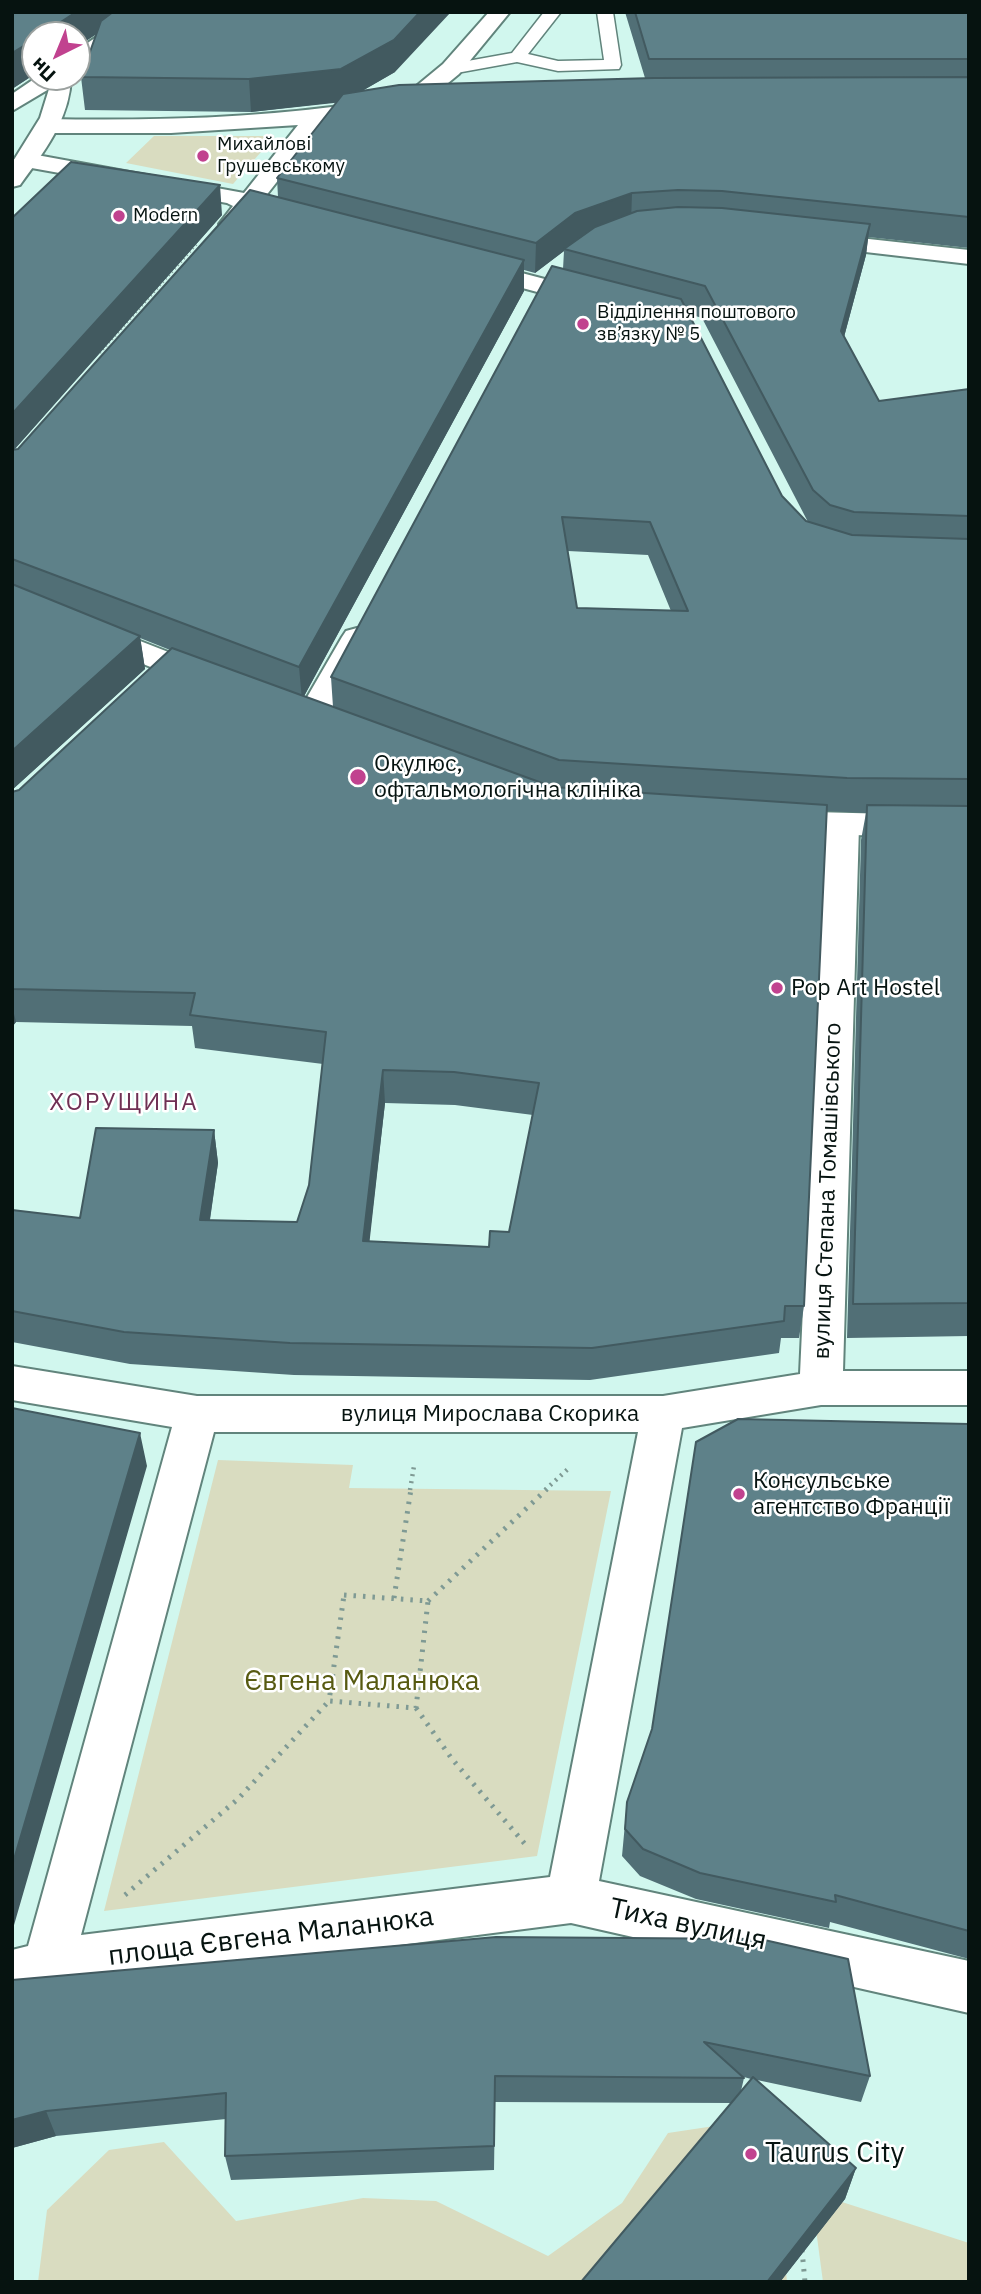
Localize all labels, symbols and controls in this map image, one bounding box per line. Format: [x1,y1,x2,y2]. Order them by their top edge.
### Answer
north arrow [21,21,91,91]
text: Пн [26,53,60,87]
place label: Михайлові Грушевському [217,134,345,178]
marker: Михайлові Грушевському [195,148,211,164]
place label: Modern [133,205,198,227]
marker: Modern [111,208,127,224]
place label: Відділення поштового зв’язку № 5 [597,302,796,346]
marker: Відділення поштового зв’язку № 5 [575,316,591,332]
place label: Окулюс, офтальмологічна клініка [374,750,641,804]
marker: Окулюс, офтальмологічна клініка [348,767,368,787]
place label: Pop Art Hostel [791,974,940,1002]
marker: Pop Art Hostel [769,980,785,996]
street label: вулиця Степана Томашівського [808,1022,848,1360]
district label: ХОРУЩИНА [50,1089,198,1117]
street label: вулиця Мирослава Скорика [341,1400,639,1428]
place label: Консульське агентство Франції [753,1467,949,1521]
marker: Консульське агентство Франції [731,1486,747,1502]
park label: Євгена Маланюка [244,1665,480,1699]
street label: Тиха вулиця [606,1892,770,1958]
street label: площа Євгена Маланюка [106,1900,436,1974]
place label: Taurus City [765,2137,905,2171]
marker: Taurus City [743,2146,759,2162]

